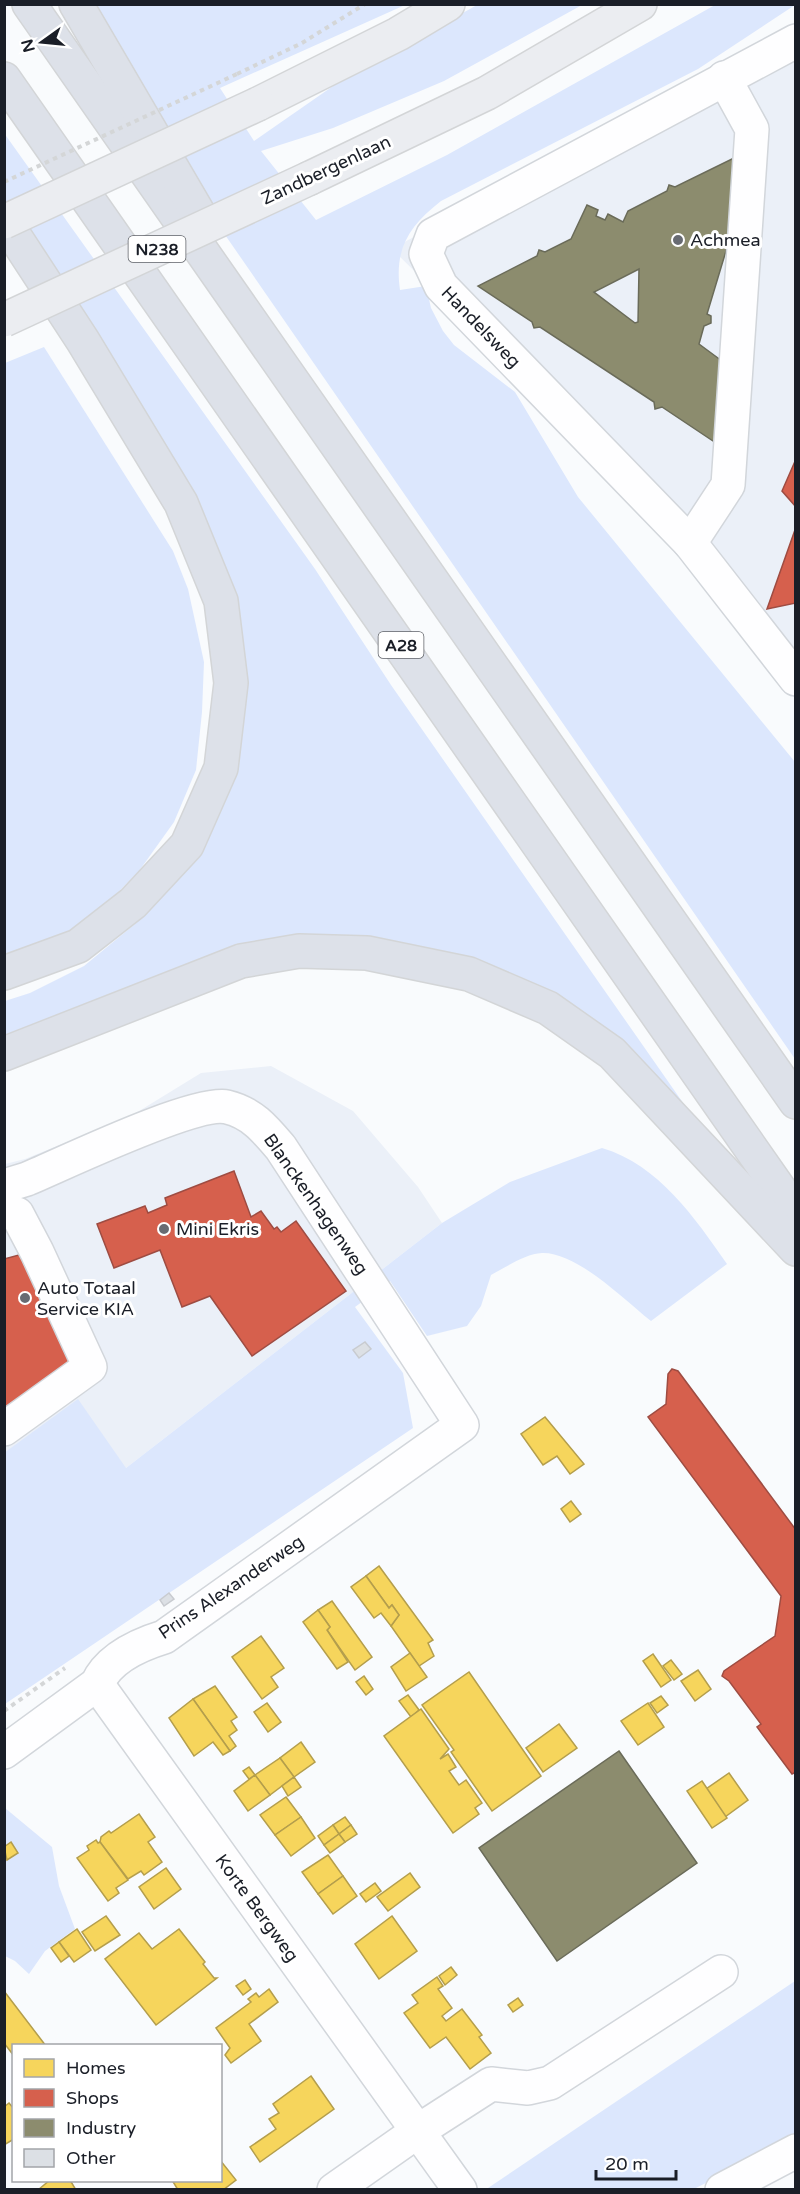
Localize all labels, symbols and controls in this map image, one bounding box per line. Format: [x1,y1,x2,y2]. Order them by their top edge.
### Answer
north arrow [12,12,72,72]
text: N [17,37,40,54]
street label: Zandbergenlaan [258,130,394,210]
place label: Achmea [690,229,761,251]
marker: Achmea [671,233,685,247]
road number: N238 [128,236,186,262]
street label: Handelsweg [437,282,525,372]
road number: A28 [378,632,424,658]
street label: Blanckenhagenweg [259,1129,373,1279]
place label: Mini Ekris [176,1218,259,1240]
marker: Mini Ekris [157,1222,171,1236]
place label: Auto Totaal Service KIA [37,1277,136,1320]
marker: Auto Totaal Service KIA [18,1291,32,1305]
street label: Prins Alexanderweg [154,1530,308,1644]
street label: Korte Bergweg [211,1850,303,1966]
legend [12,2044,222,2182]
text: Homes [66,2057,126,2079]
text: Shops [66,2087,119,2109]
text: Industry [66,2117,137,2139]
scale bar [596,2143,676,2181]
text: Other [66,2147,116,2169]
text: 20 m [605,2153,649,2175]

